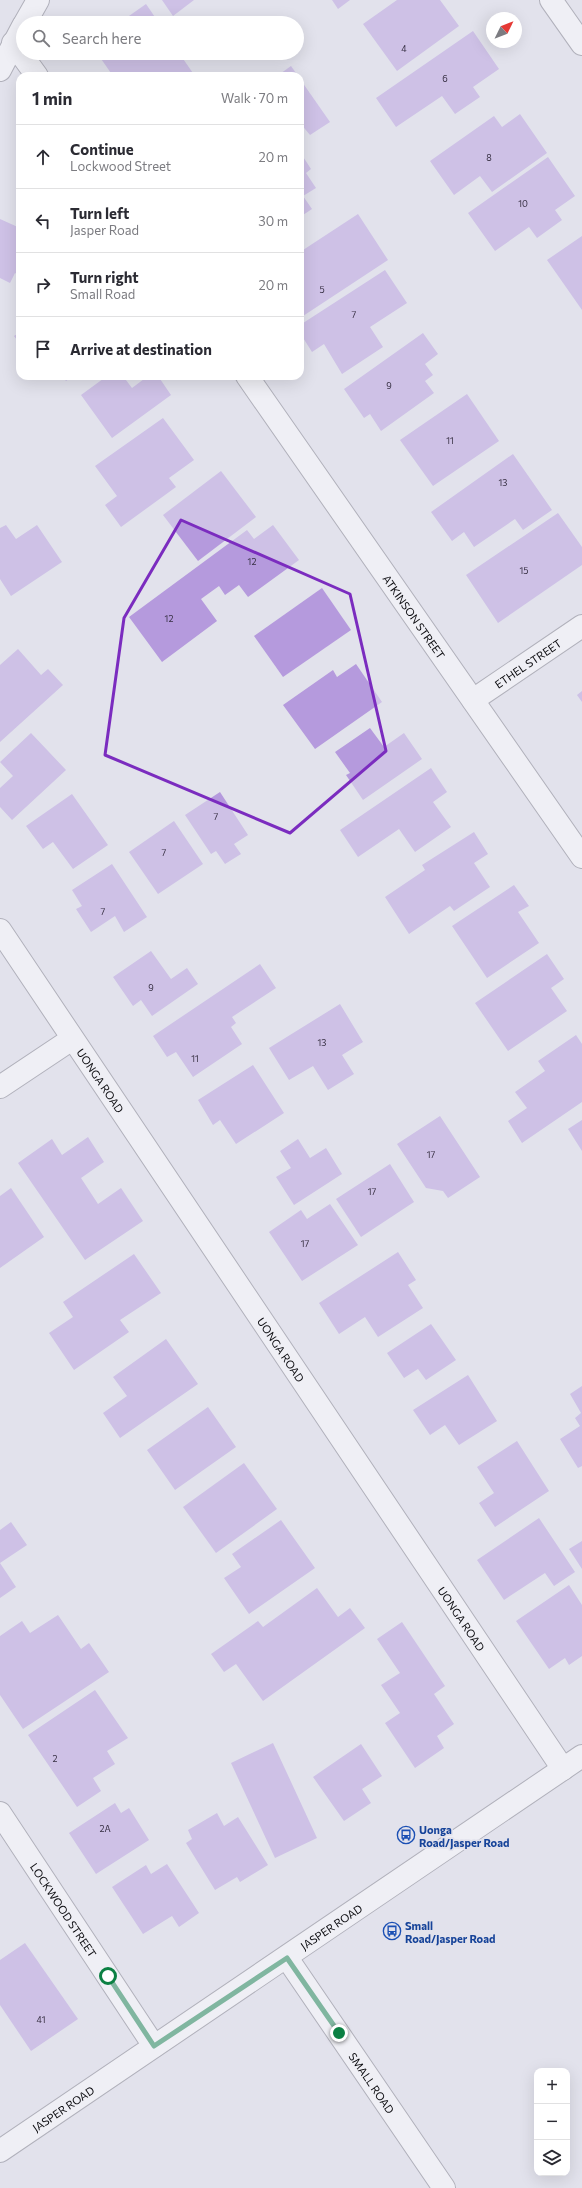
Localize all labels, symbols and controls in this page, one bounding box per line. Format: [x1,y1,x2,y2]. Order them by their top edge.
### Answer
north arrow [486,12,522,48]
search box [16,16,304,60]
icon: search [30,27,52,49]
text: Search here [62,29,141,47]
house number: 4 [401,43,407,54]
house number: 6 [442,73,448,84]
text: 1 min [32,88,72,109]
text: Walk · 70 m [221,90,288,106]
text: Continue [70,140,134,158]
icon: ahead [32,146,54,168]
text: 20 m [259,149,288,165]
house number: 8 [486,152,492,163]
text: Lockwood Street [70,158,171,174]
house number: 10 [518,198,528,209]
text: Turn left [70,204,129,222]
icon: left [32,210,54,232]
text: 30 m [258,213,288,229]
text: Jasper Road [70,222,139,238]
text: Turn right [70,268,139,286]
icon: right [32,274,54,296]
text: 20 m [259,277,288,293]
house number: 5 [319,284,325,295]
text: Small Road [70,286,135,302]
house number: 7 [352,309,357,320]
icon: arrive [32,338,54,360]
text: Arrive at destination [70,340,212,358]
house number: 9 [386,380,392,391]
house number: 11 [446,435,454,446]
house number: 13 [499,477,507,488]
house number: 12 [248,556,256,567]
house number: 15 [519,565,529,576]
street label: ATKINSON STREET [381,572,448,661]
house number: 12 [165,613,173,624]
street label: ETHEL STREET [492,636,563,690]
house number: 7 [214,811,219,822]
house number: 7 [162,847,167,858]
house number: 7 [101,906,106,917]
house number: 9 [148,982,154,993]
house number: 13 [318,1037,326,1048]
street label: UONGA ROAD [75,1046,127,1115]
house number: 11 [191,1053,199,1064]
house number: 17 [427,1149,436,1160]
house number: 17 [368,1186,377,1197]
house number: 17 [301,1238,310,1249]
street label: UONGA ROAD [255,1315,308,1384]
street label: UONGA ROAD [436,1584,488,1653]
house number: 2 [53,1753,58,1764]
house number: 2A [99,1823,111,1834]
place label: Uonga Road/Jasper Road [419,1823,509,1850]
bus stop icon: Uonga Road/Jasper Road [396,1825,416,1845]
street label: LOCKWOOD STREET [28,1860,100,1959]
street label: JASPER ROAD [298,1901,364,1953]
place label: Small Road/Jasper Road [405,1919,495,1946]
bus stop icon: Small Road/Jasper Road [382,1921,402,1941]
route start [99,1967,117,1985]
house number: 41 [37,2014,45,2025]
route end [330,2024,348,2042]
street label: SMALL ROAD [347,2050,397,2116]
map controls [534,2068,570,2176]
button: + [534,2068,570,2104]
street label: JASPER ROAD [30,2083,96,2135]
button: − [534,2104,570,2140]
button: layers [534,2140,570,2176]

